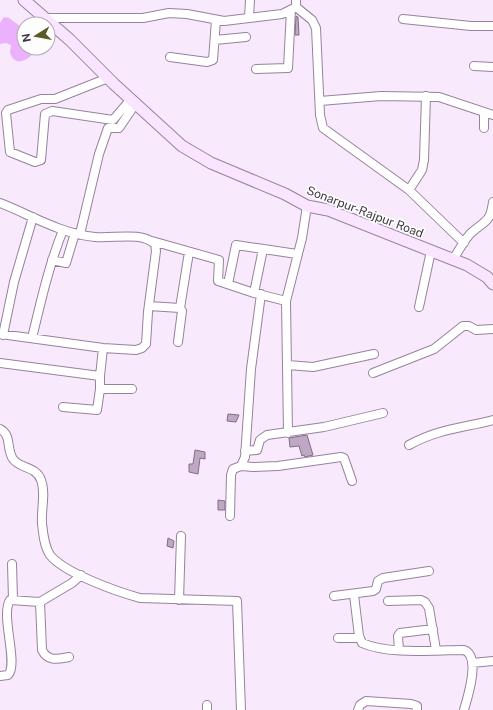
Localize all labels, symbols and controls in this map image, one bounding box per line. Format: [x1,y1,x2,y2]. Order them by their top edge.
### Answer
north arrow [16,16,56,56]
text: N [19,33,33,43]
street label: Sonarpur-Rajpur Road [305,183,425,241]

